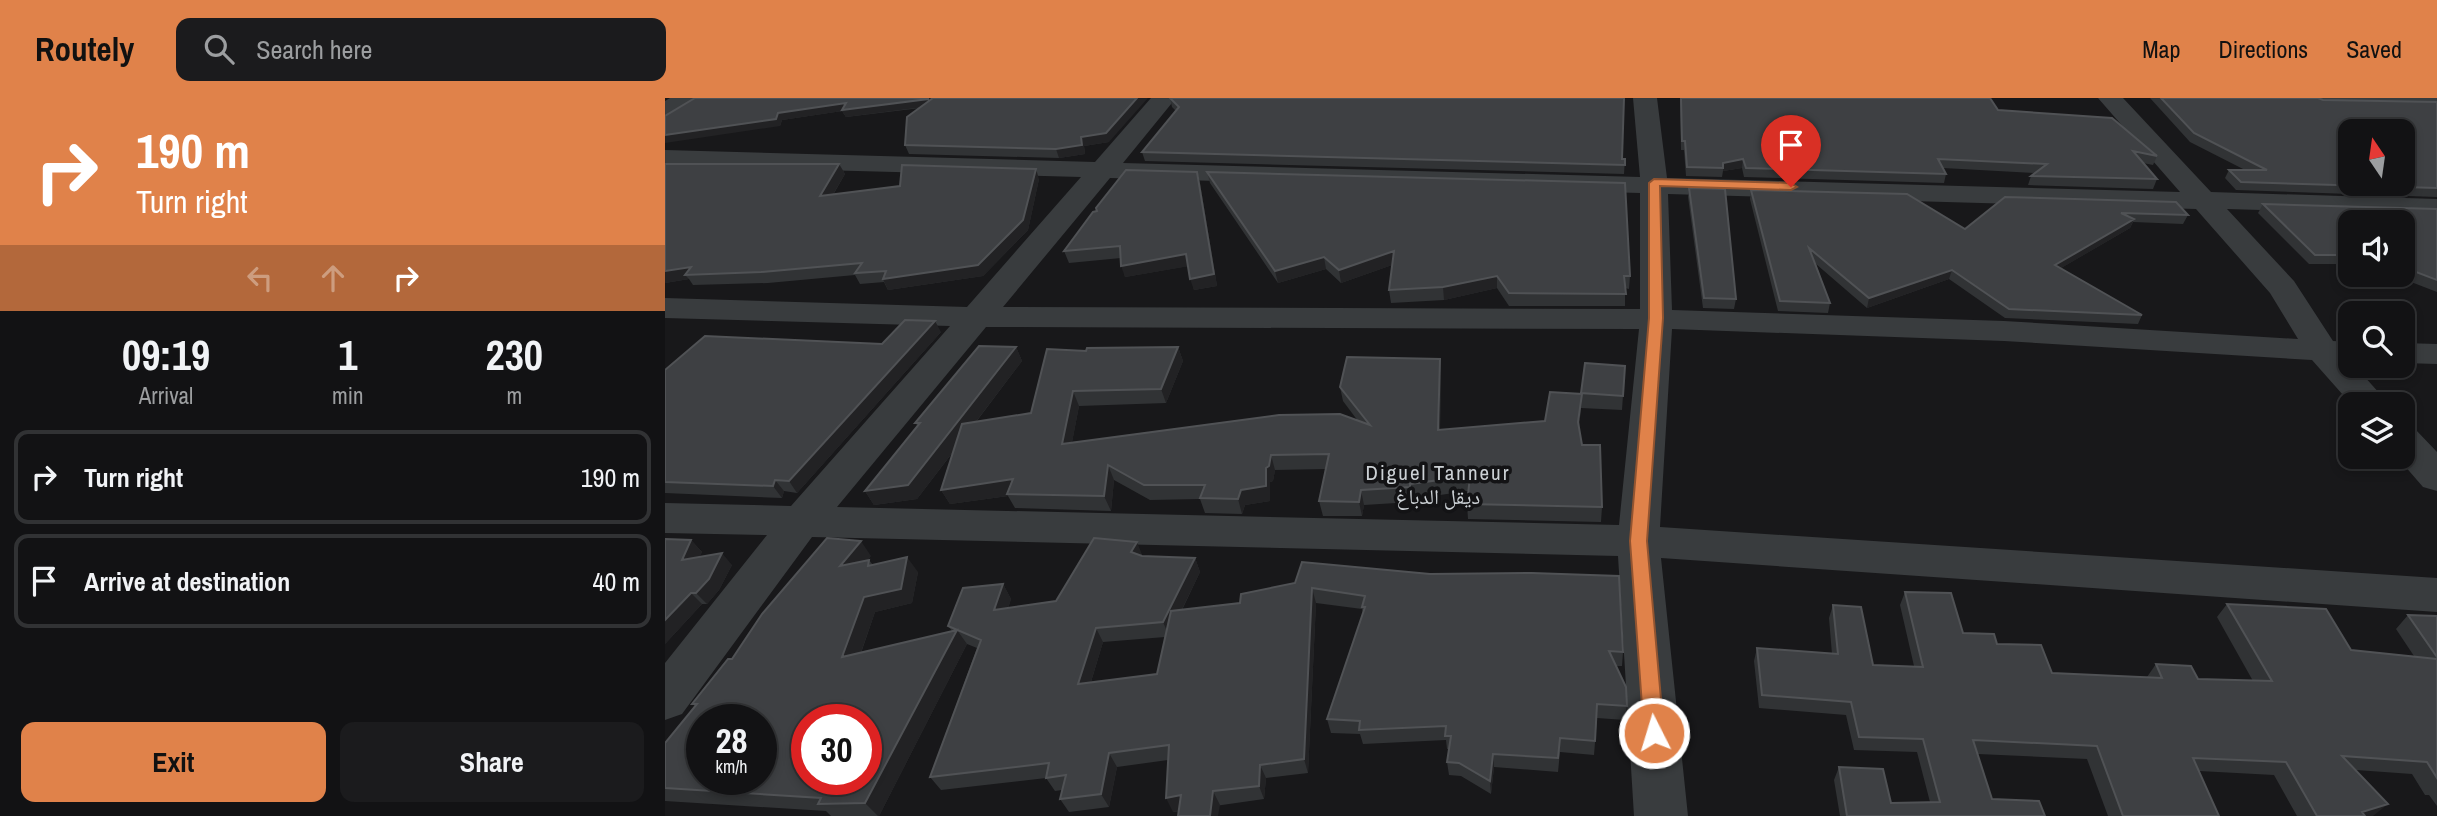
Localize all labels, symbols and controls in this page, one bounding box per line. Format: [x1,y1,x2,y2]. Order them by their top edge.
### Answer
search box [176,18,666,81]
text: Routely [35,27,134,71]
icon: search [200,30,238,68]
text: Search here [256,32,372,67]
text: Map [2142,33,2180,65]
text: Directions [2218,33,2308,65]
text: Saved [2346,33,2402,65]
pin [1761,115,1821,187]
text: 190 m [136,117,250,183]
north arrow [2338,119,2415,196]
map controls [2338,119,2415,469]
icon: right [21,126,112,217]
icon: arrive [1772,126,1810,164]
text: Turn right [136,180,248,223]
button: sound [2338,210,2415,287]
icon: left [241,259,279,297]
icon: ahead [314,259,352,297]
icon: right [387,259,425,297]
button: search [2338,301,2415,378]
text: 09:19 [122,327,210,383]
text: 1 [338,327,357,383]
text: 230 [486,327,543,383]
text: Arrival [139,380,193,411]
text: min [332,380,364,411]
text: m [506,380,522,411]
button: layers [2338,392,2415,469]
icon: right [25,458,63,496]
district label: Diguel Tanneur ديقل الدباغ [1366,458,1510,511]
text: Turn right [84,460,183,495]
text: 190 m [581,460,640,495]
icon: arrive [25,562,63,600]
text: Arrive at destination [84,564,290,599]
text: 40 m [593,564,640,599]
position arrow [1617,696,1691,770]
speed limit sign: 30 [791,704,882,795]
text: 28 [716,717,747,764]
button: Exit [21,722,326,802]
button: Share [340,722,644,802]
text: km/h [716,754,748,779]

